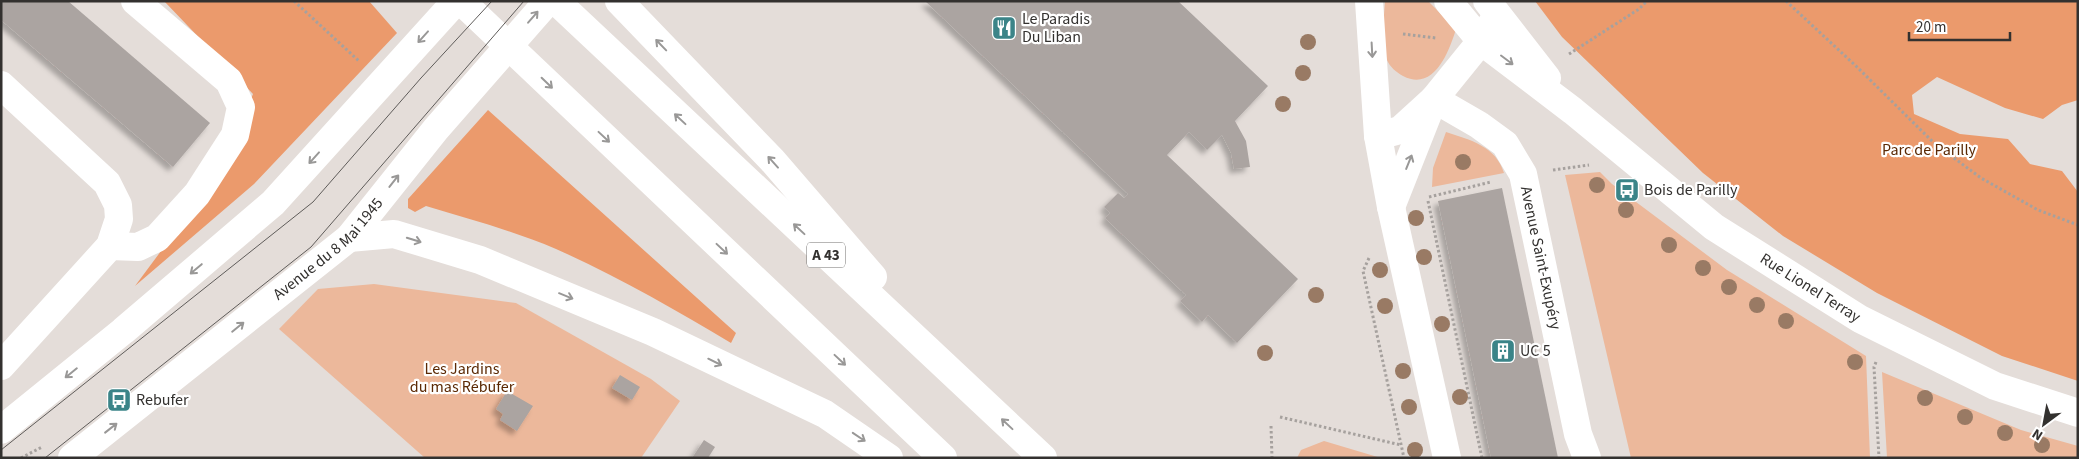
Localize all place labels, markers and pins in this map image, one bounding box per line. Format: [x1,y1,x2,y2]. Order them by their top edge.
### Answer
place label: Le Paradis Du Liban [1022,8,1090,48]
restaurant icon: Le Paradis Du Liban [991,15,1017,41]
bus stop icon: Bois de Parilly [1614,177,1640,203]
place label: Bois de Parilly [1644,179,1738,201]
building icon: UC 5 [1490,338,1516,364]
place label: UC 5 [1520,340,1551,362]
bus stop icon: Rebufer [106,387,132,413]
place label: Rebufer [136,389,189,411]

